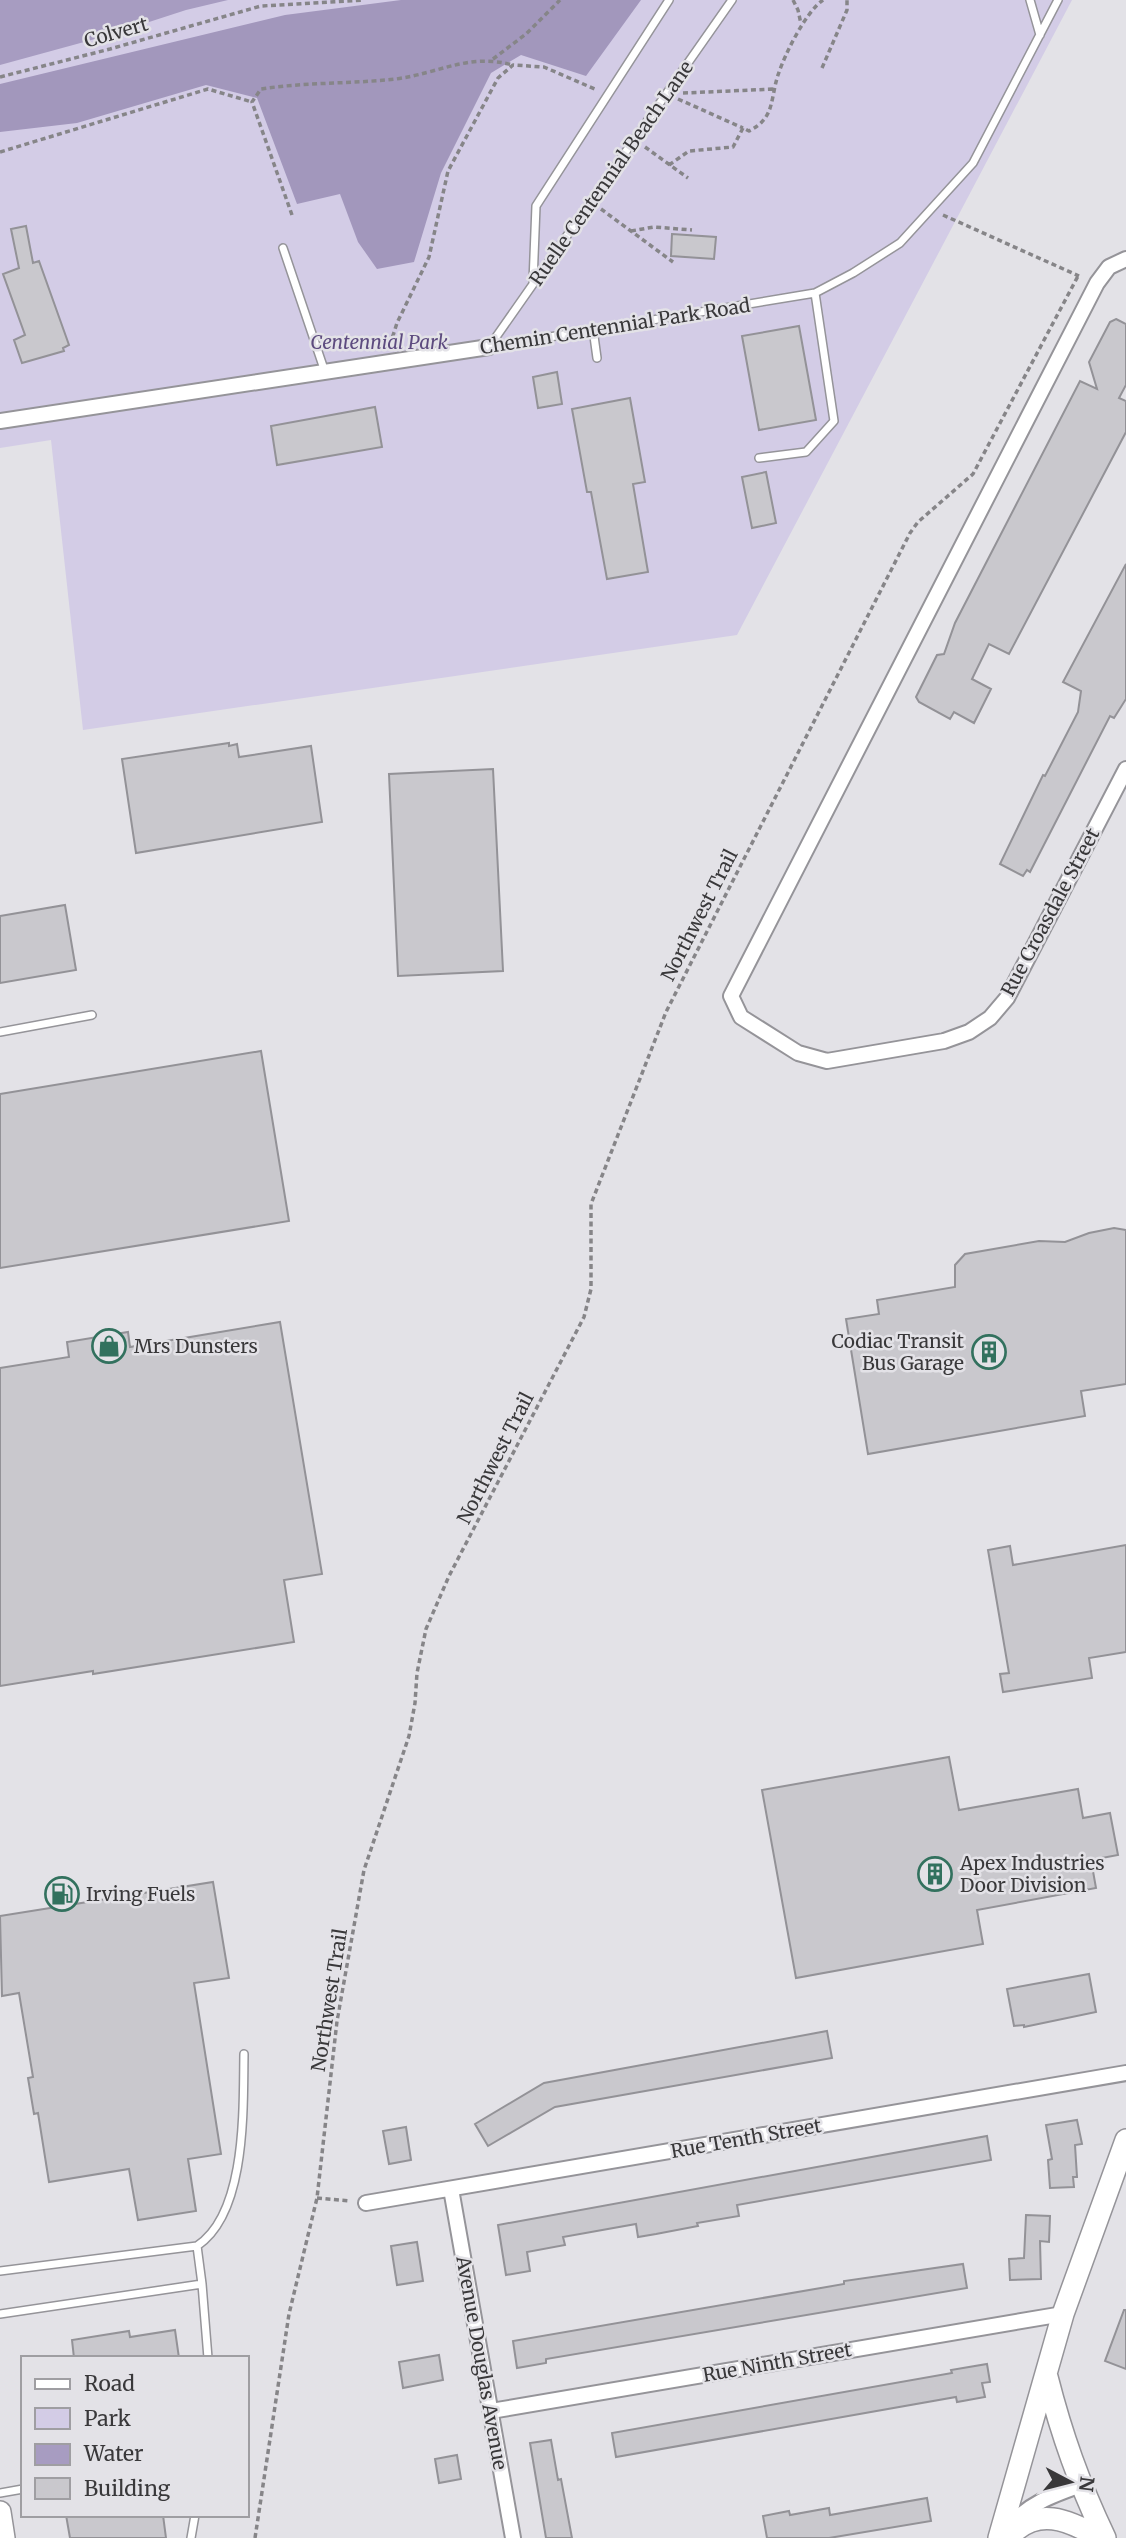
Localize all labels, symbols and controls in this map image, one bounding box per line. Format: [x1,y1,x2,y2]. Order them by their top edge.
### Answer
street label: Colvert [81,11,151,53]
street label: Ruelle Centennial Beach Lane [524,56,698,290]
street label: Chemin Centennial Park Road [478,293,752,359]
park label: Centennial Park [310,330,448,354]
street label: Rue Croasdale Street [996,823,1105,1000]
street label: Northwest Trail [655,845,743,985]
shop icon: Mrs Dunsters [90,1327,128,1365]
place label: Codiac Transit Bus Garage [832,1329,965,1375]
building icon: Codiac Transit Bus Garage [970,1333,1008,1371]
place label: Mrs Dunsters [134,1334,258,1358]
street label: Northwest Trail [451,1388,539,1528]
place label: Apex Industries Door Division [959,1851,1105,1897]
building icon: Apex Industries Door Division [916,1855,954,1893]
fuel station icon: Irving Fuels [43,1875,81,1913]
place label: Irving Fuels [86,1882,195,1906]
street label: Northwest Trail [306,1927,352,2073]
street label: Rue Tenth Street [669,2113,824,2163]
street label: Avenue Douglas Avenue [451,2253,513,2472]
street label: Rue Ninth Street [701,2337,854,2387]
legend [21,2356,248,2517]
text: Road [84,2370,135,2397]
text: Park [84,2405,131,2432]
text: Water [83,2440,143,2467]
north arrow [1035,2447,1105,2517]
text: Building [84,2475,171,2502]
text: N [1074,2475,1100,2493]

